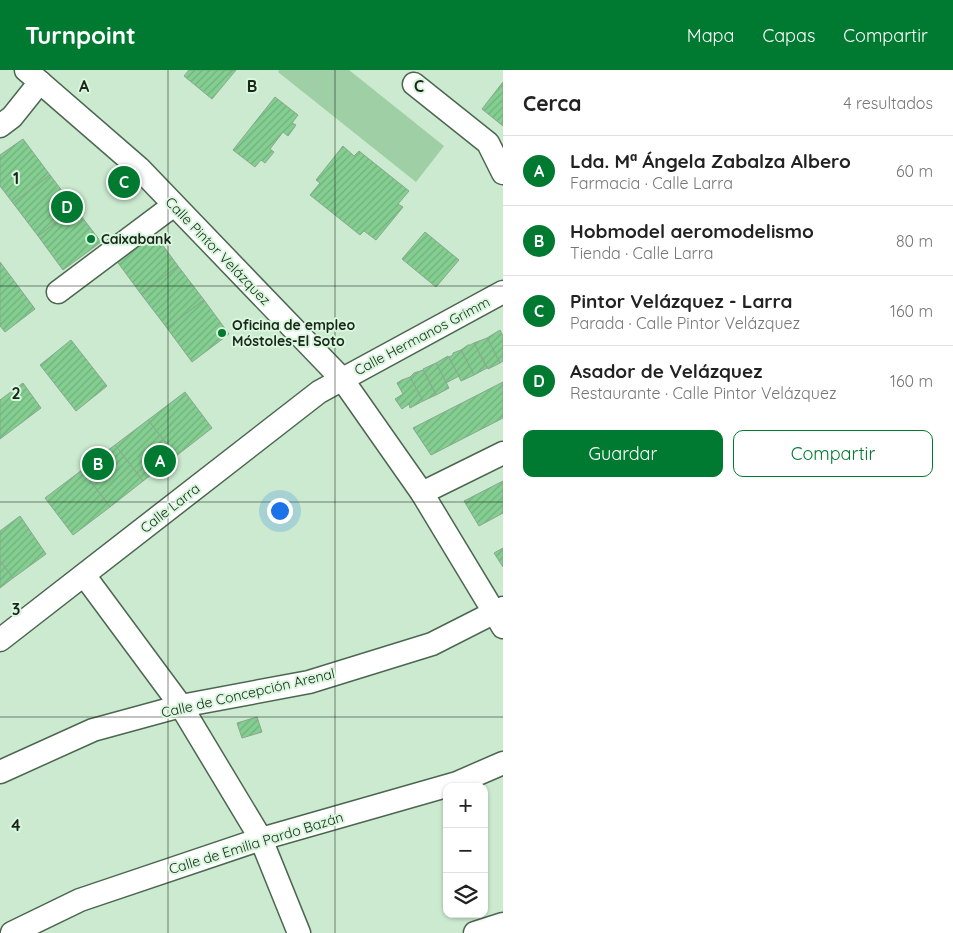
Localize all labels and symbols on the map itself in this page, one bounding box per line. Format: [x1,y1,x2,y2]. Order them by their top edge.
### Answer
text: A [79,76,90,96]
text: B [247,76,257,96]
text: C [414,76,424,96]
pin: C [108,163,140,201]
text: 1 [13,168,19,188]
pin: D [51,188,83,226]
street label: Calle Pintor Velázquez [162,193,275,309]
place label: Caixabank [101,230,171,248]
marker: Caixabank [85,233,97,245]
street label: Calle Hermanos Grimm [351,293,493,379]
place label: Oficina de empleo Móstoles-El Soto [232,316,356,350]
marker: Oficina de empleo Móstoles-El Soto [216,327,228,339]
text: 2 [11,383,21,403]
pin: A [144,442,176,480]
pin: B [82,445,114,483]
street label: Calle Larra [137,479,203,537]
your location [267,498,293,524]
text: 3 [12,599,20,619]
street label: Calle de Concepción Arenal [159,664,337,722]
street label: Calle de Emilia Pardo Bazán [167,808,345,878]
text: 4 [11,815,21,835]

